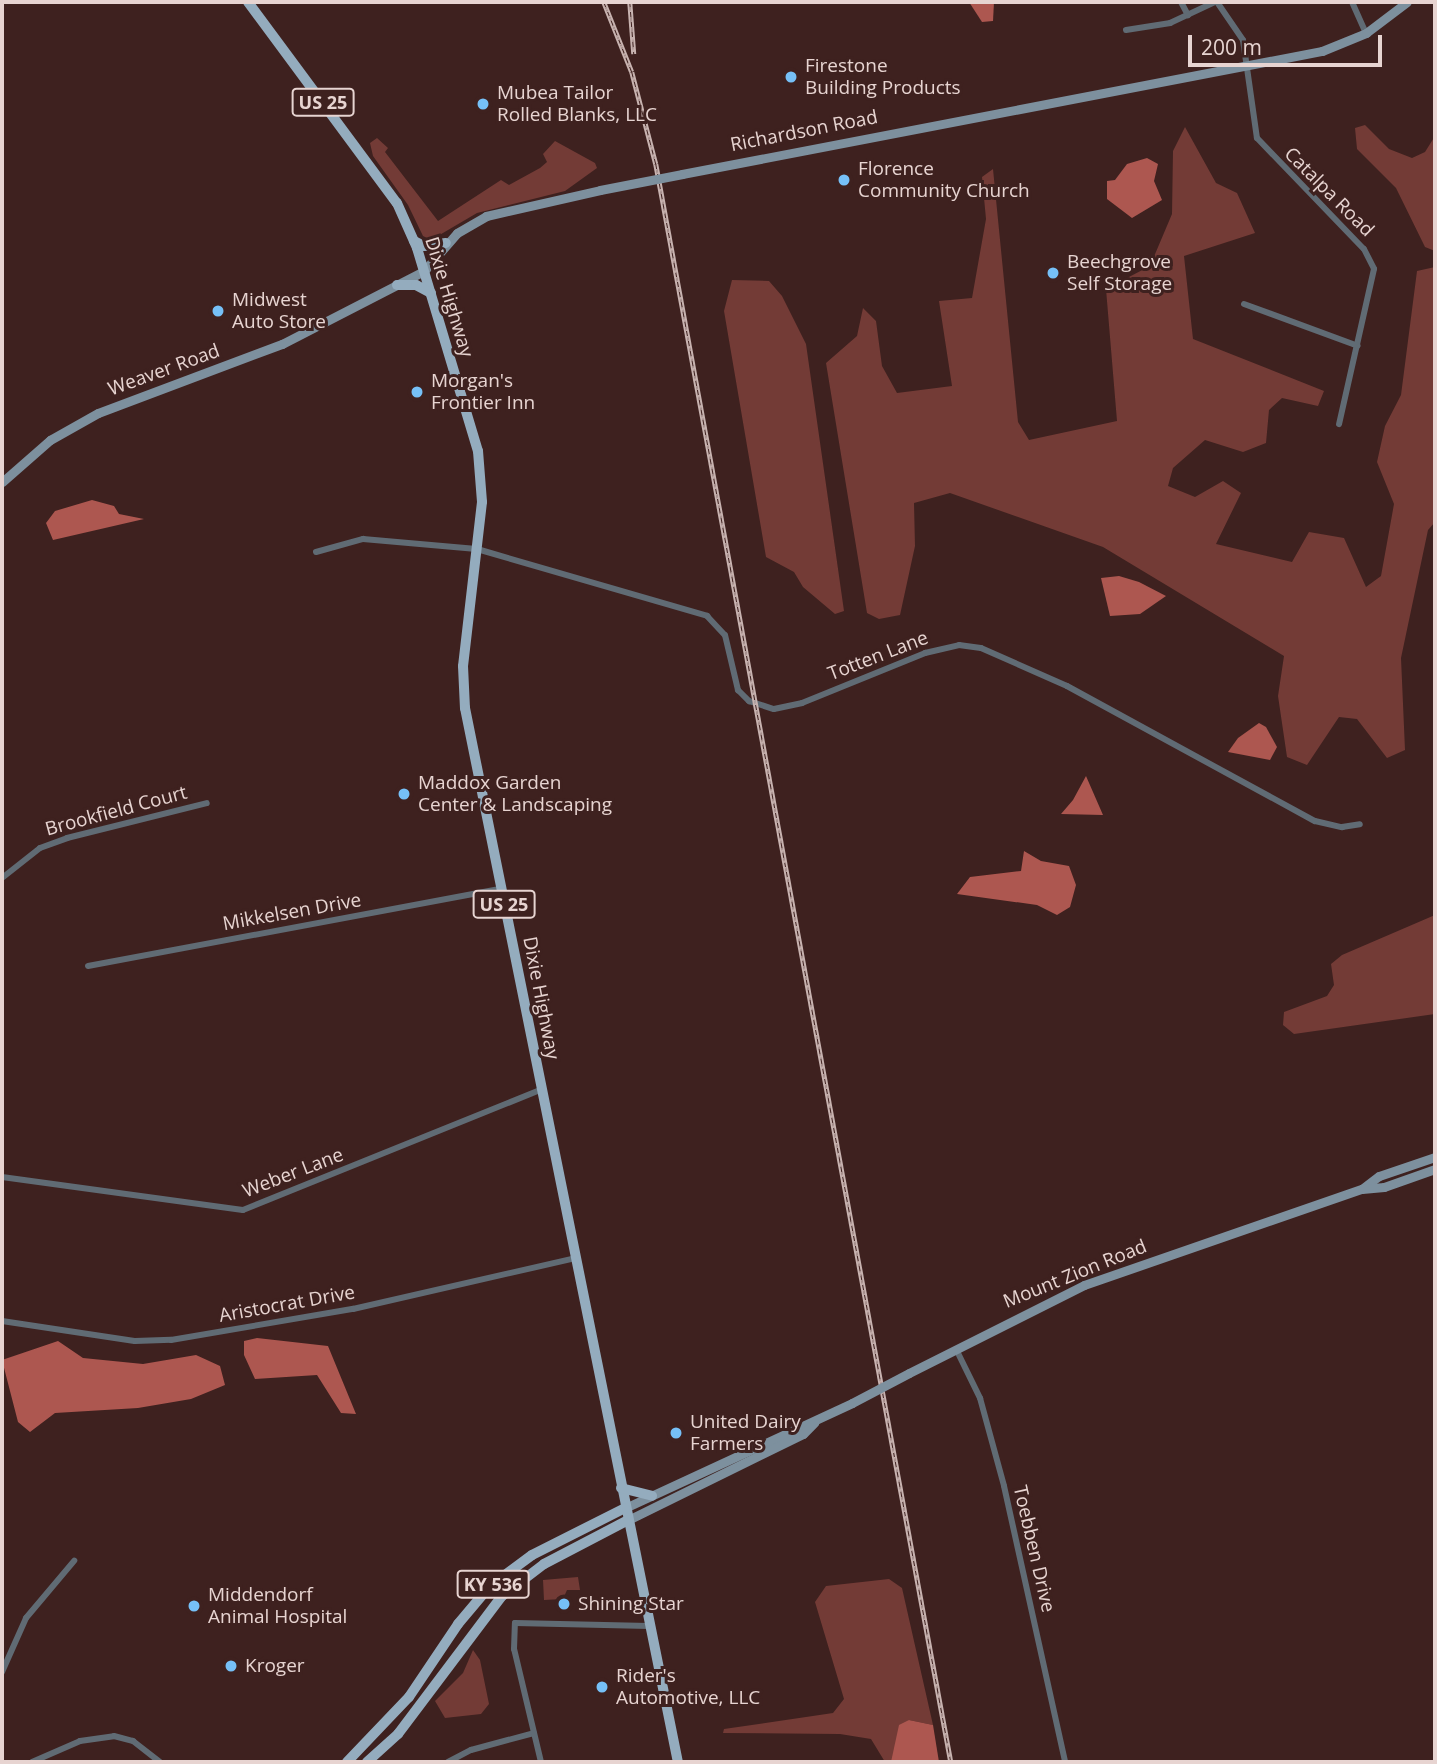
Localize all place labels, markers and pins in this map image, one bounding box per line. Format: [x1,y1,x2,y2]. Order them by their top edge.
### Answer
place label: Firestone Building Products [805,55,961,99]
marker: Firestone Building Products [783,69,799,85]
place label: Mubea Tailor Rolled Blanks, LLC [497,82,657,126]
marker: Mubea Tailor Rolled Blanks, LLC [475,96,491,112]
place label: Florence Community Church [858,158,1030,202]
marker: Florence Community Church [836,172,852,188]
place label: Beechgrove Self Storage [1067,251,1172,295]
marker: Beechgrove Self Storage [1045,265,1061,281]
place label: Midwest Auto Store [232,289,326,333]
marker: Midwest Auto Store [210,303,226,319]
place label: Morgan's Frontier Inn [431,370,535,414]
marker: Morgan's Frontier Inn [409,384,425,400]
place label: Maddox Garden Center & Landscaping [418,772,612,816]
marker: Maddox Garden Center & Landscaping [396,786,412,802]
place label: United Dairy Farmers [690,1411,801,1455]
marker: United Dairy Farmers [668,1425,684,1441]
place label: Middendorf Animal Hospital [208,1584,347,1628]
place label: Shining Star [578,1593,684,1615]
marker: Shining Star [556,1596,572,1612]
marker: Middendorf Animal Hospital [186,1598,202,1614]
place label: Kroger [245,1655,305,1677]
marker: Kroger [223,1658,239,1674]
place label: Rider's Automotive, LLC [616,1665,760,1709]
marker: Rider's Automotive, LLC [594,1679,610,1695]

